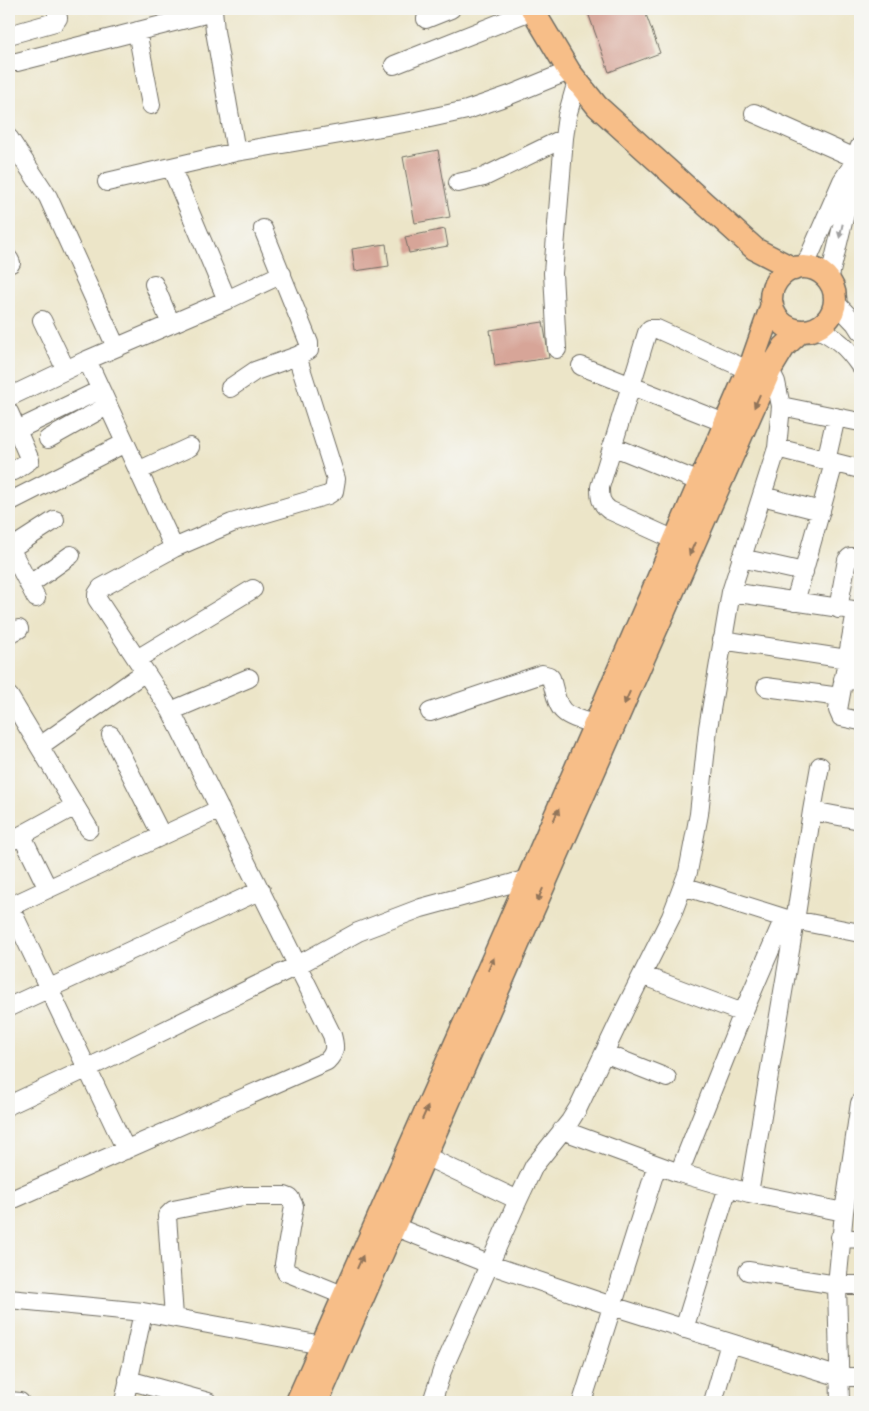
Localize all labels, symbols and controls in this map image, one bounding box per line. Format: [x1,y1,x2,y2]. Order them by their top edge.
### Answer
one-way arrow [837,224,845,239]
one-way arrow [752,394,760,408]
one-way arrow [687,542,695,556]
one-way arrow [622,691,630,705]
one-way arrow [552,808,560,822]
one-way arrow [536,888,544,902]
one-way arrow [487,957,495,971]
one-way arrow [422,1106,430,1120]
one-way arrow [356,1255,364,1269]

